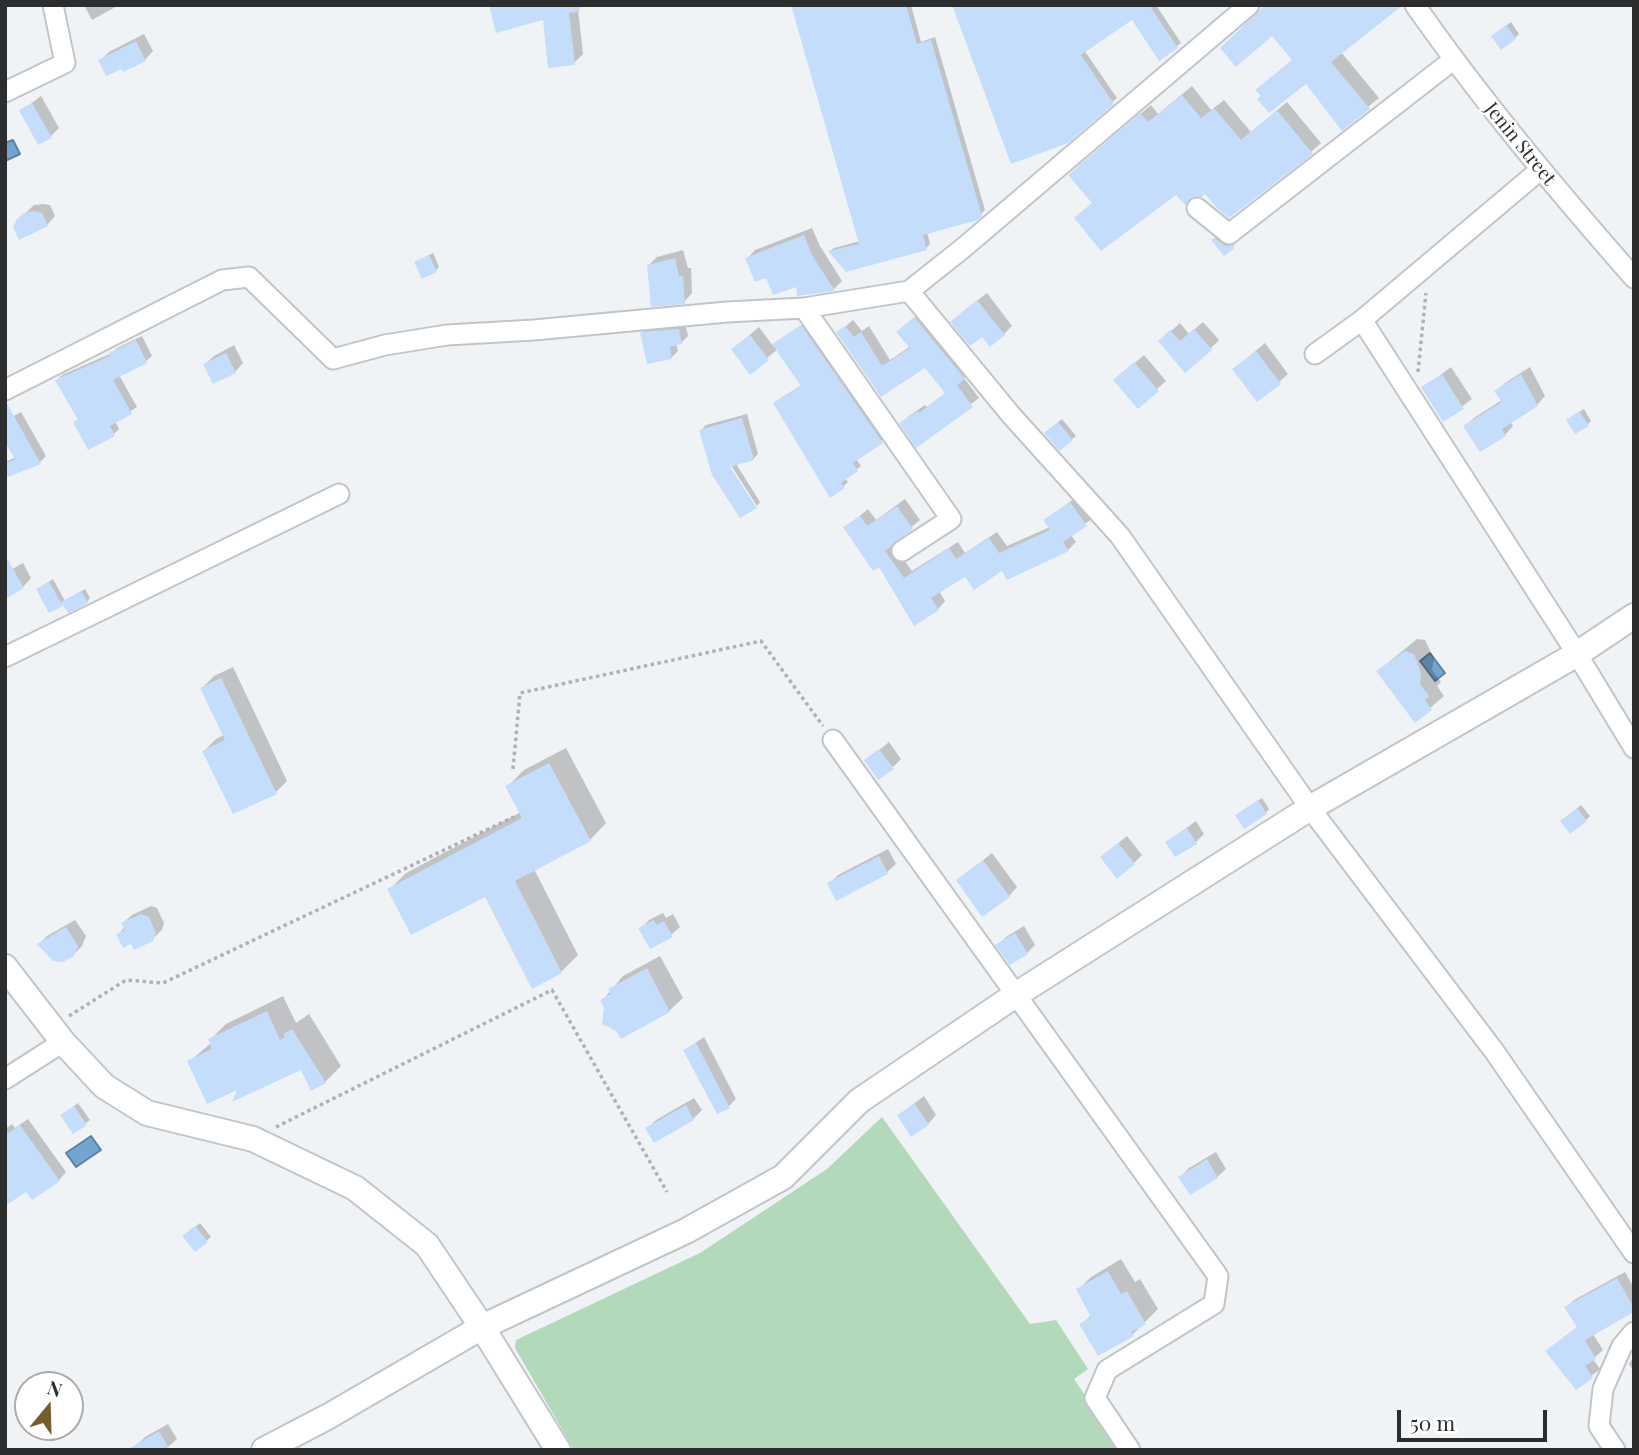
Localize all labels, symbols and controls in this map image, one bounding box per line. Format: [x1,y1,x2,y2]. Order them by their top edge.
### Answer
street label: Jenin Street [1480,98,1560,190]
north arrow [14,1371,84,1441]
text: N [44,1374,66,1403]
scale bar [1401,1396,1552,1440]
text: 50 m [1410,1408,1455,1436]

